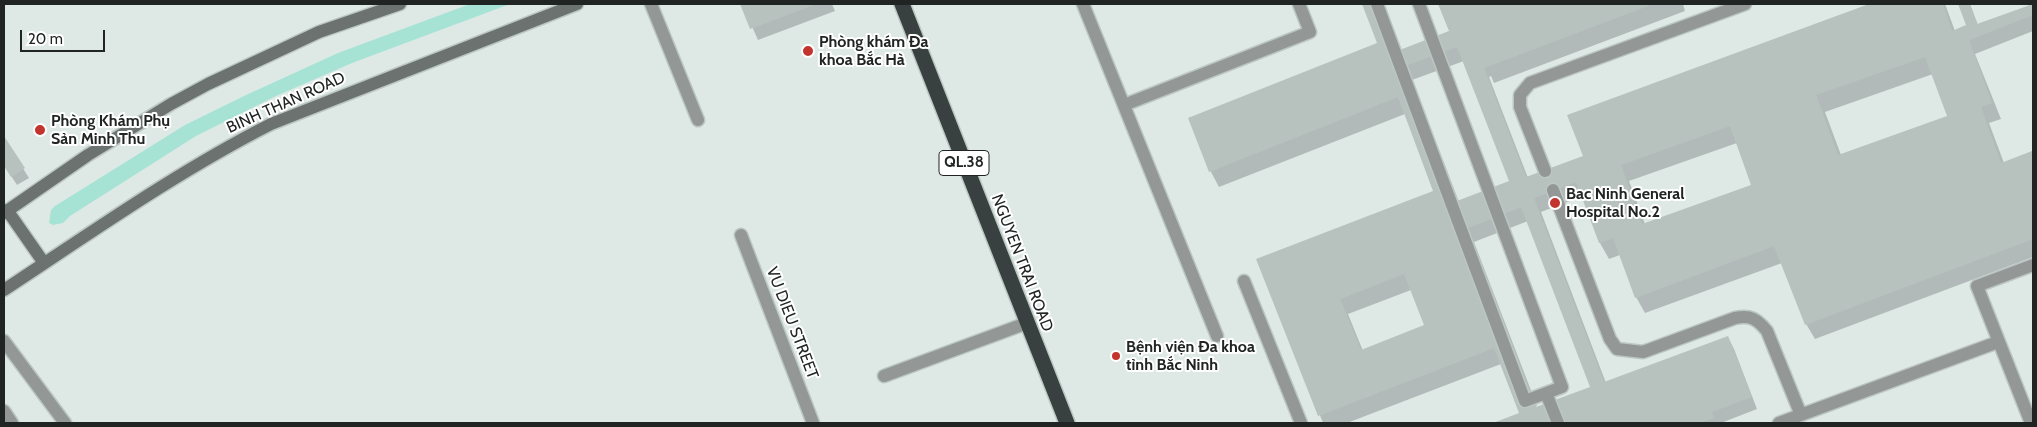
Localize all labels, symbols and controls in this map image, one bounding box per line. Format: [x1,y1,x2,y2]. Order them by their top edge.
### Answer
scale bar [22,20,108,52]
text: 20 m [28,30,63,48]
place label: Phòng khám Đa khoa Bắc Hà [819,32,929,70]
marker: Phòng khám Đa khoa Bắc Hà [801,44,815,58]
street label: BINH THAN ROAD [224,68,348,138]
place label: Phòng Khám Phụ Sản Minh Thu [51,111,170,149]
marker: Phòng Khám Phụ Sản Minh Thu [33,123,47,137]
road number: QL.38 [939,150,989,176]
place label: Bac Ninh General Hospital No.2 [1566,184,1684,222]
street label: NGUYEN TRAI ROAD [987,192,1057,334]
marker: Bac Ninh General Hospital No.2 [1548,196,1562,210]
street label: VU DIEU STREET [762,264,822,382]
place label: Bệnh viện Đa khoa tỉnh Bắc Ninh [1126,337,1255,375]
marker: Bệnh viện Đa khoa tỉnh Bắc Ninh [1110,350,1122,362]

